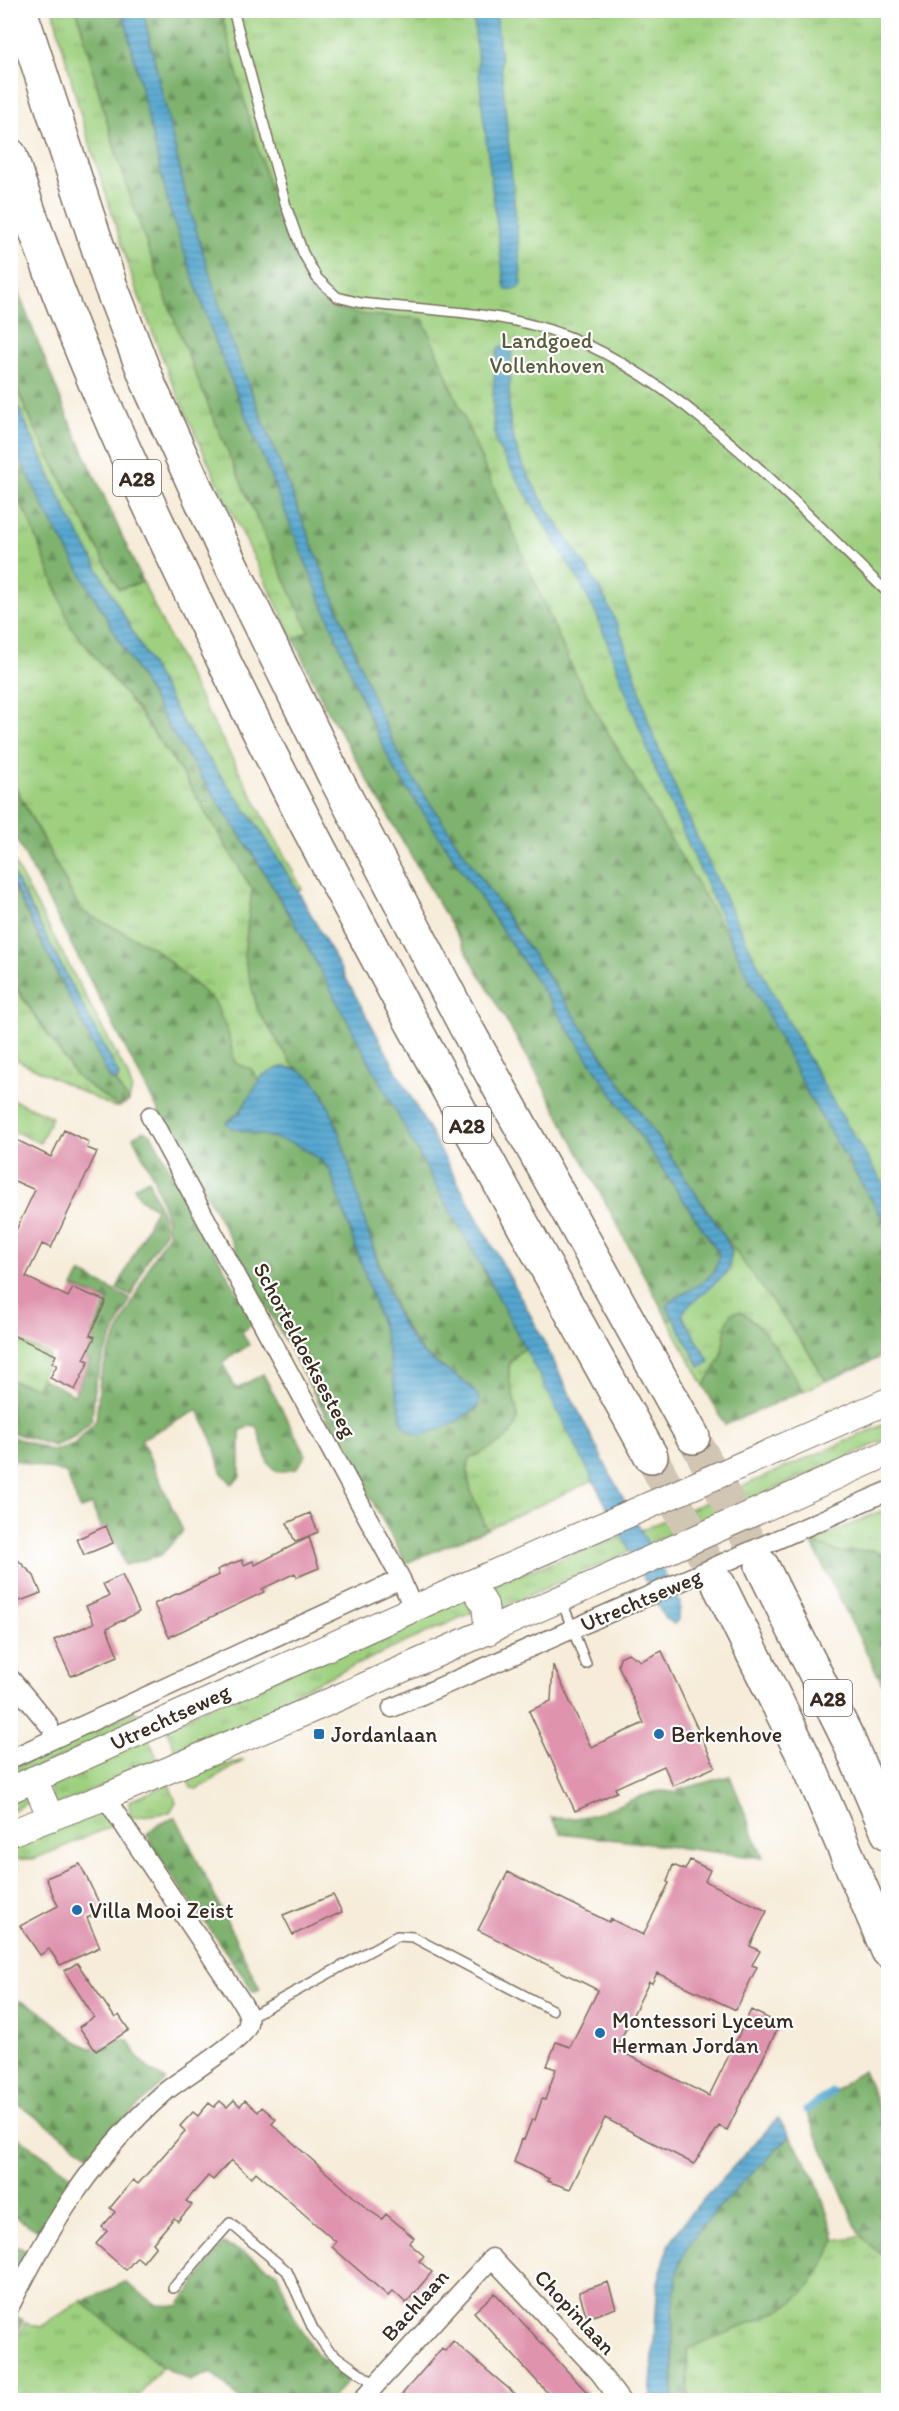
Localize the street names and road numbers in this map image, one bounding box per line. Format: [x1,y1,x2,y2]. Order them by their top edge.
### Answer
road number: A28 [113,460,161,496]
road number: A28 [443,1107,491,1143]
street label: Schorteldoeksesteeg [247,1258,363,1443]
street label: Utrechtseweg [576,1562,706,1638]
street label: Utrechtseweg [106,1677,235,1757]
road number: A28 [804,1680,852,1716]
street label: Bachlaan [375,2263,455,2347]
street label: Chopinlaan [529,2264,622,2361]

